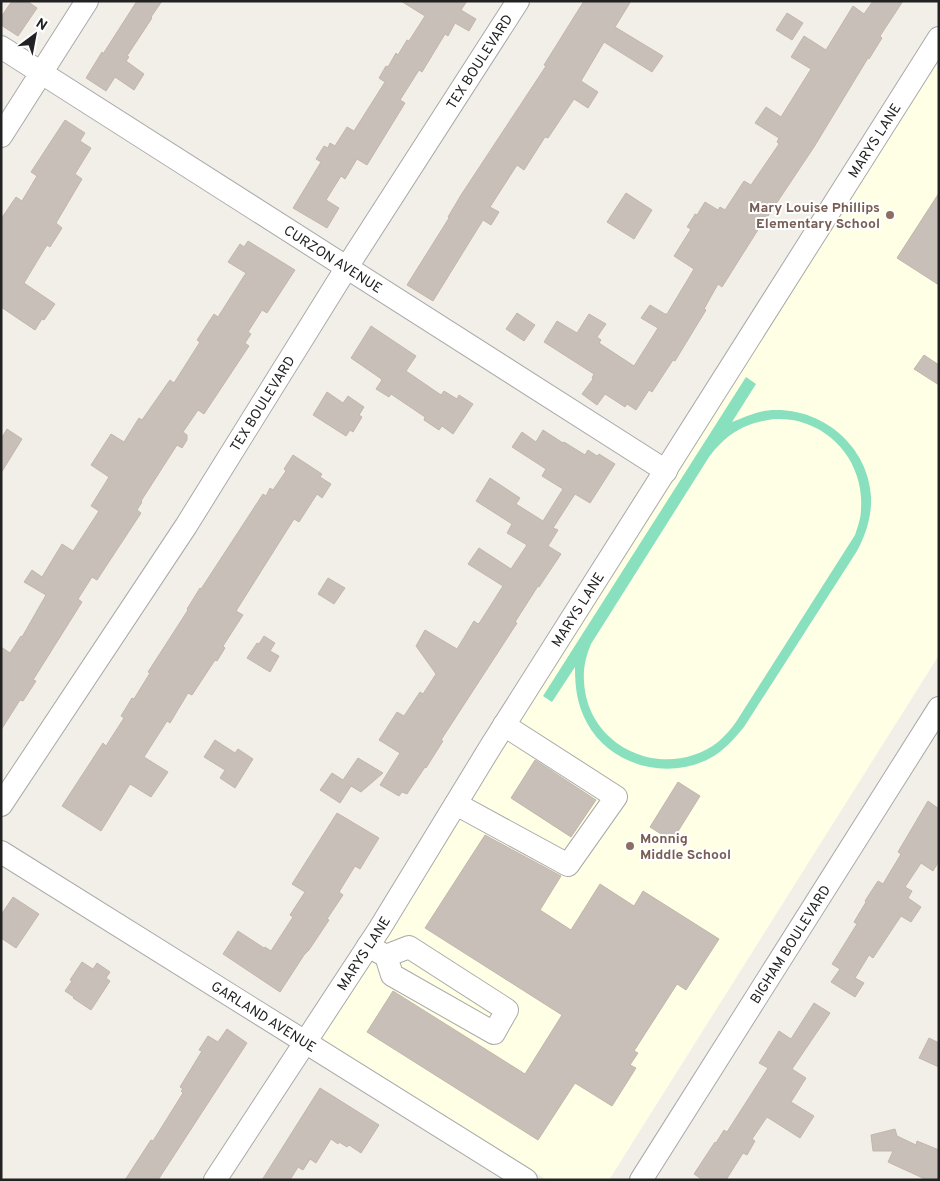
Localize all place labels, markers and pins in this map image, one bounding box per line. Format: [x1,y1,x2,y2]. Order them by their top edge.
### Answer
place label: Mary Louise Phillips Elementary School [749,200,880,233]
marker: Mary Louise Phillips Elementary School [884,209,896,221]
place label: Monnig Middle School [640,831,731,864]
marker: Monnig Middle School [624,840,636,852]

